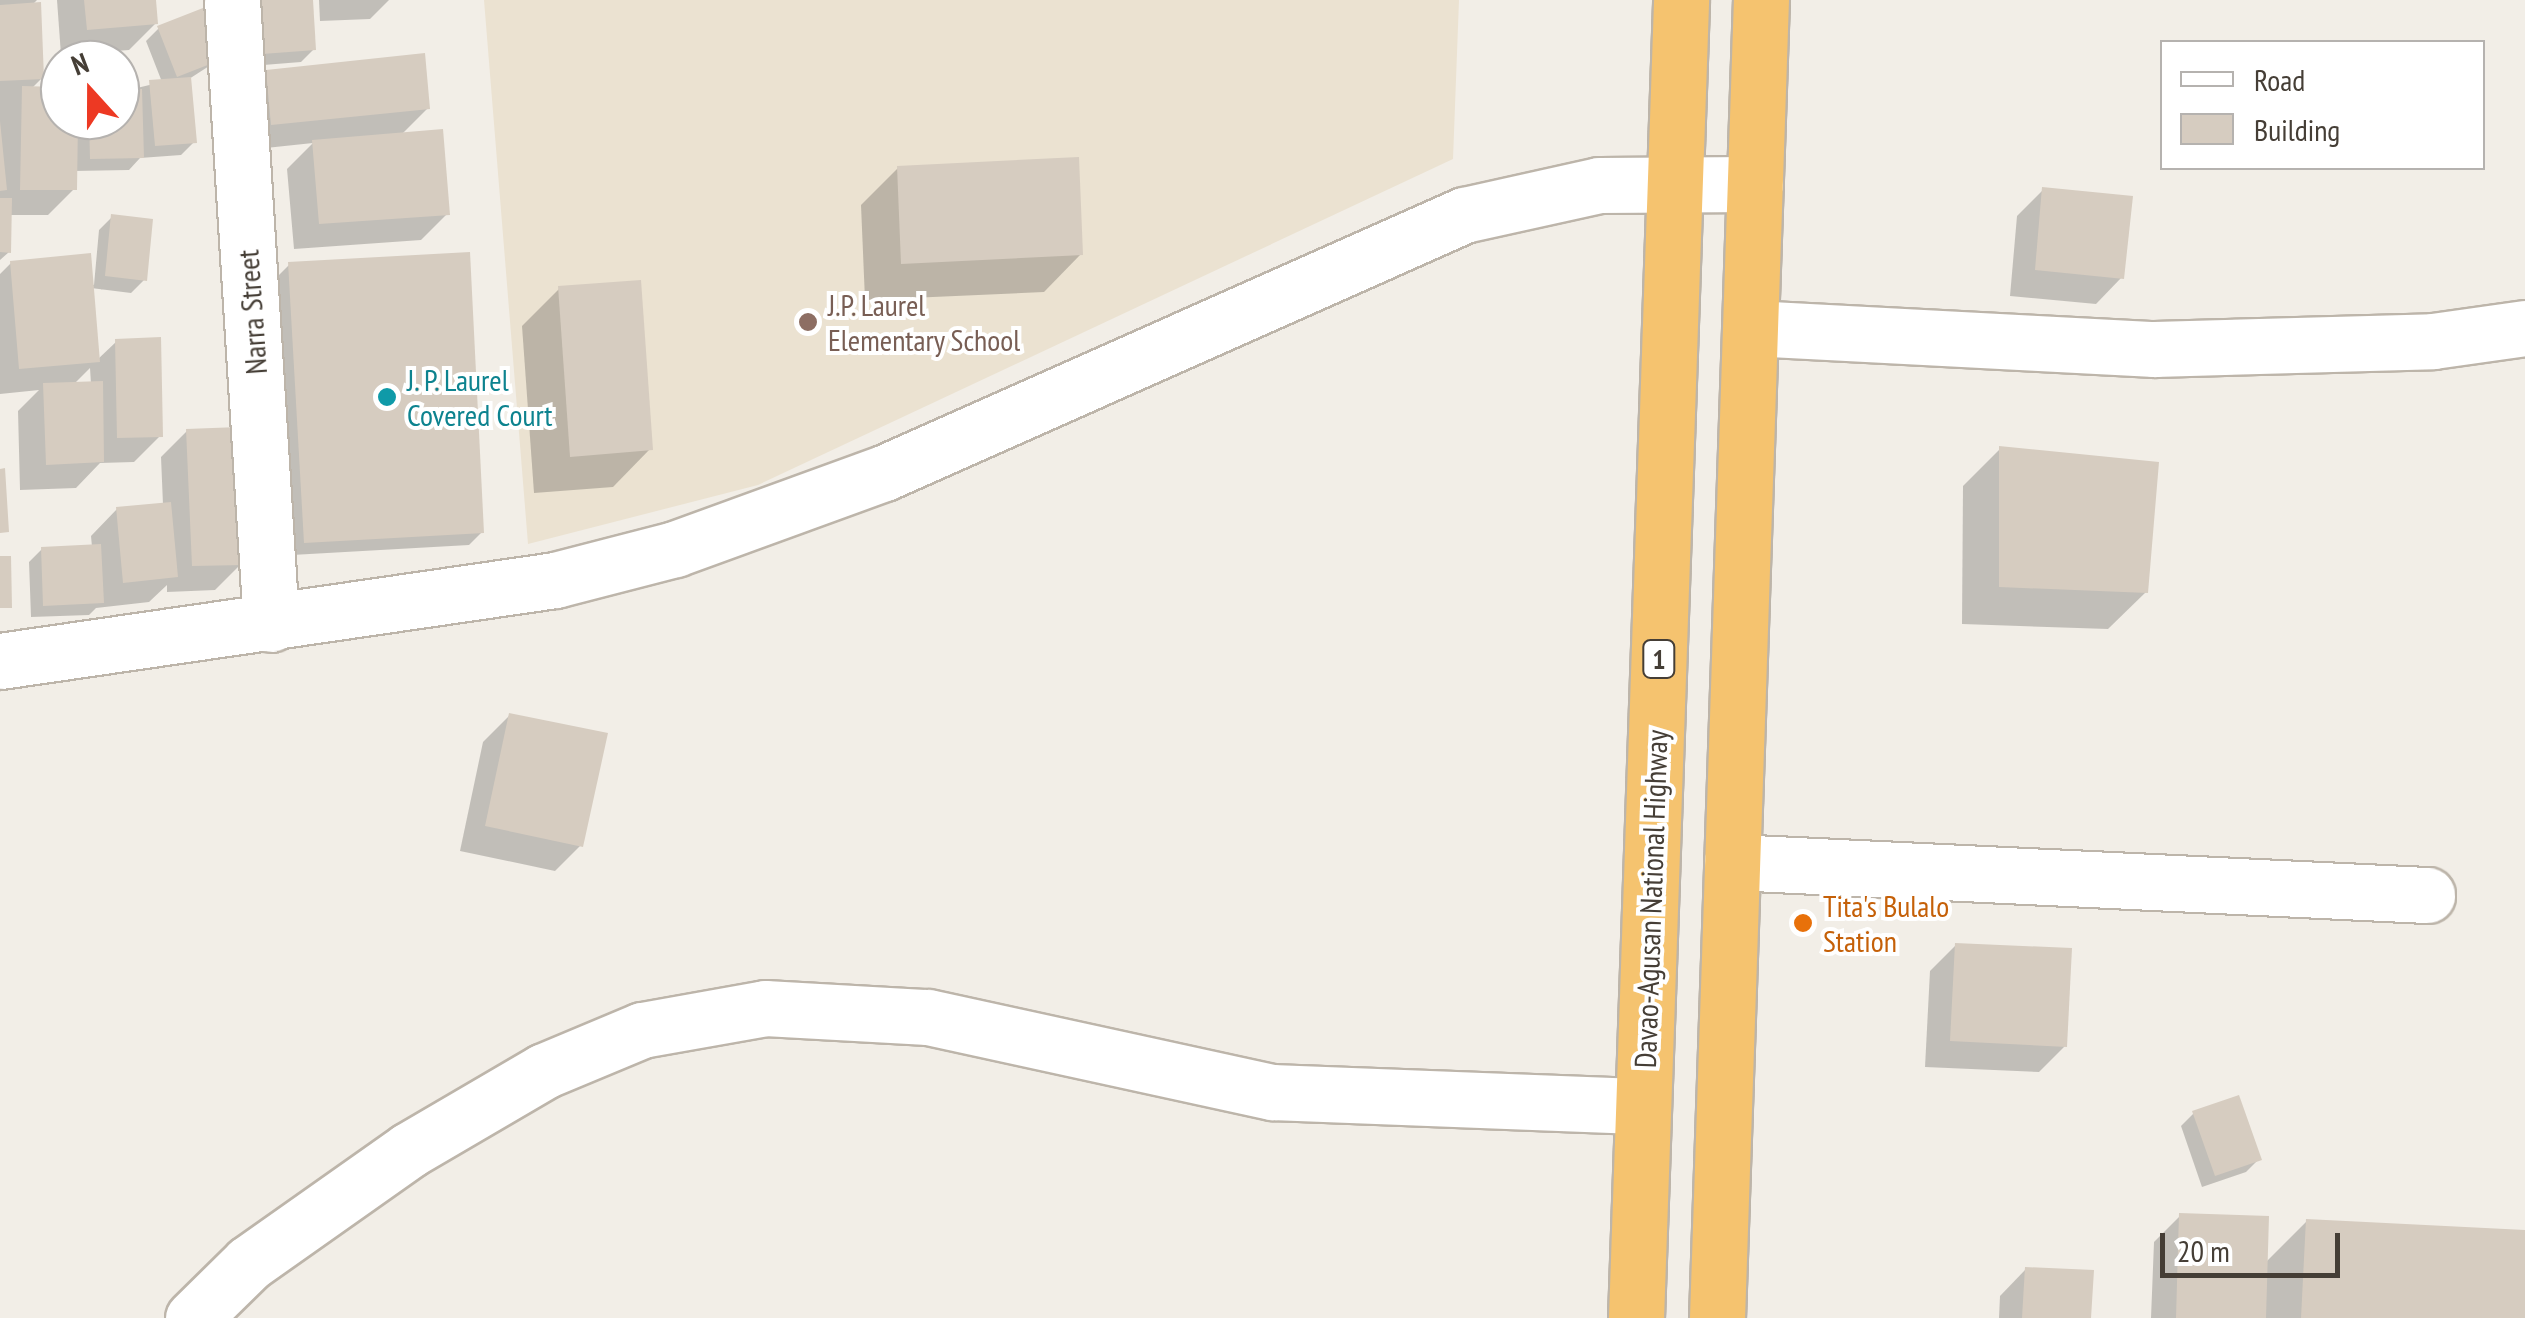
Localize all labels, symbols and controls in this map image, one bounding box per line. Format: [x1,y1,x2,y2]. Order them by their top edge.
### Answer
north arrow [40,40,140,140]
legend [2160,40,2485,170]
text: N [66,43,93,83]
text: Road [2254,60,2305,99]
text: Building [2254,110,2340,149]
street label: Narra Street [230,248,274,376]
place label: J.P. Laurel Elementary School [828,287,1021,358]
marker: J.P. Laurel Elementary School [797,311,819,333]
place label: J. P. Laurel Covered Court [407,362,553,432]
marker: J. P. Laurel Covered Court [376,386,398,408]
road number: 1 [1642,636,1676,682]
street label: Davao-Agusan National Highway [1627,729,1675,1069]
place label: Tita's Bulalo Station [1823,888,1949,958]
marker: Tita's Bulalo Station [1792,912,1814,934]
scale bar [2165,1213,2345,1275]
text: 20 m [2177,1231,2230,1270]

